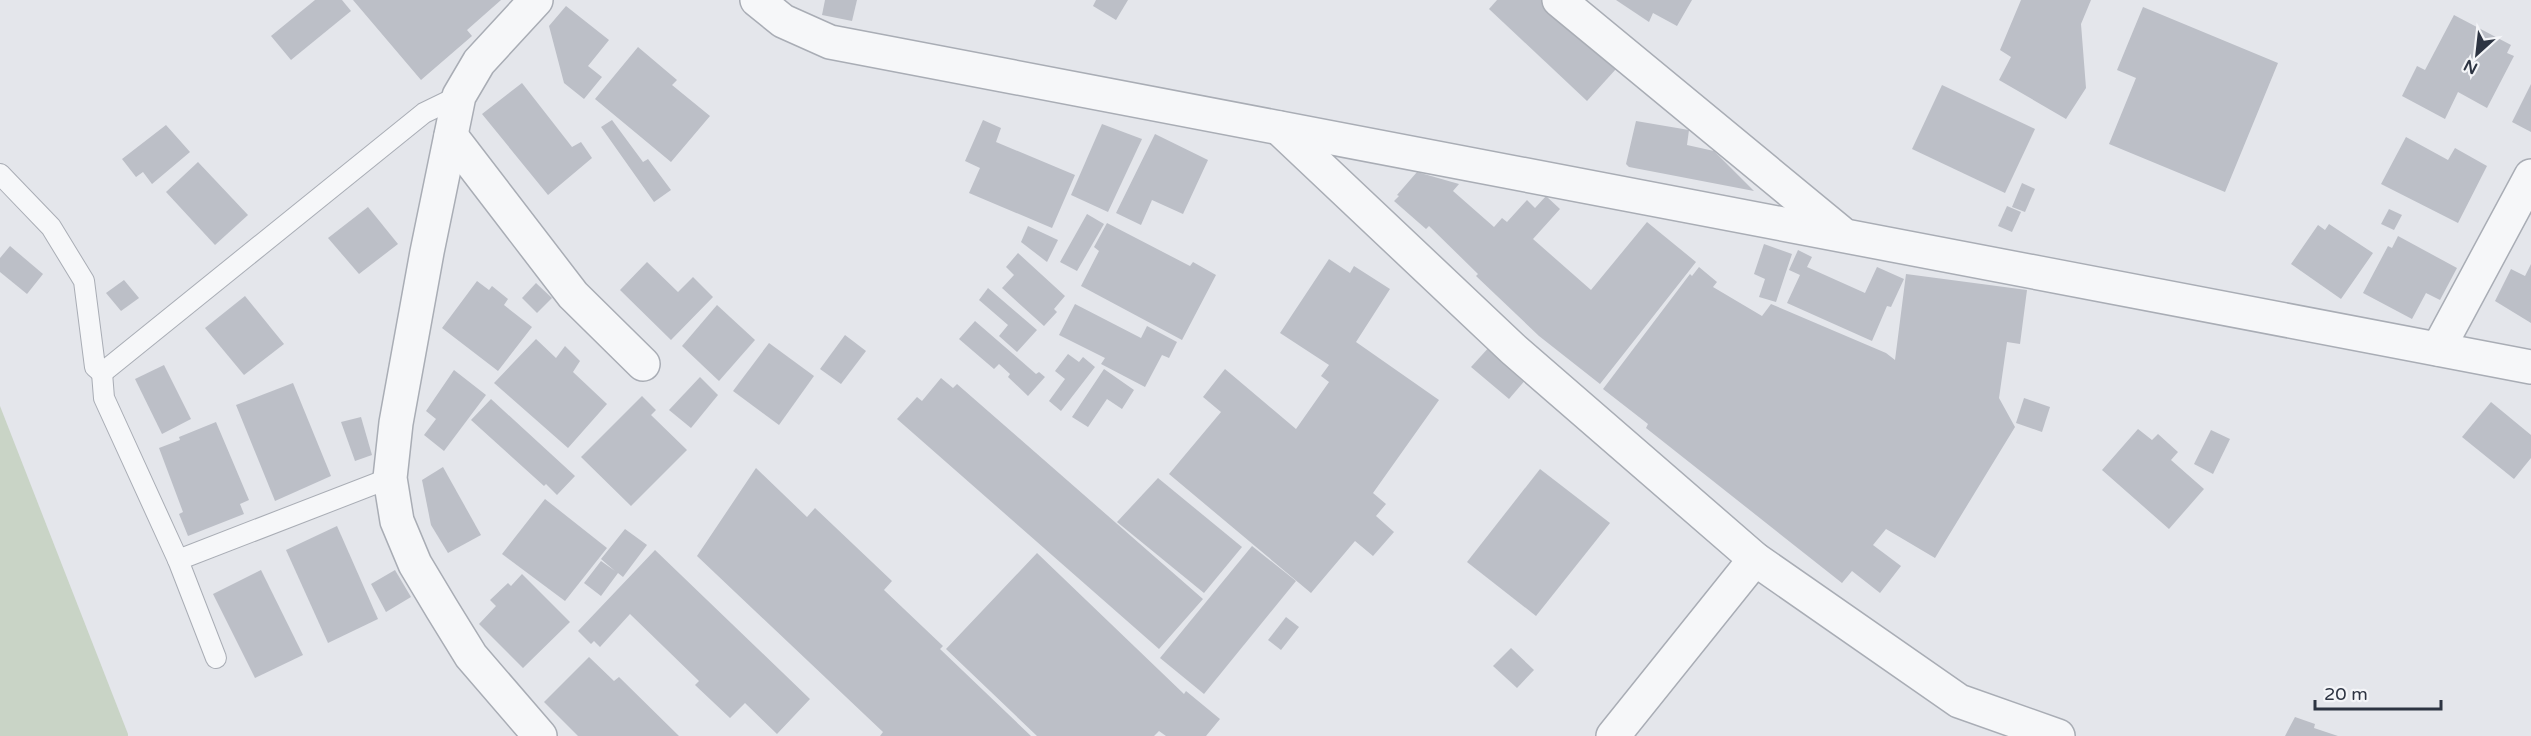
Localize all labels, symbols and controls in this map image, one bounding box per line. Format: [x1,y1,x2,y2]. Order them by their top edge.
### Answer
north arrow [2447,24,2507,84]
text: N [2460,55,2481,78]
scale bar [2315,673,2441,711]
text: 20 m [2324,683,2368,705]

